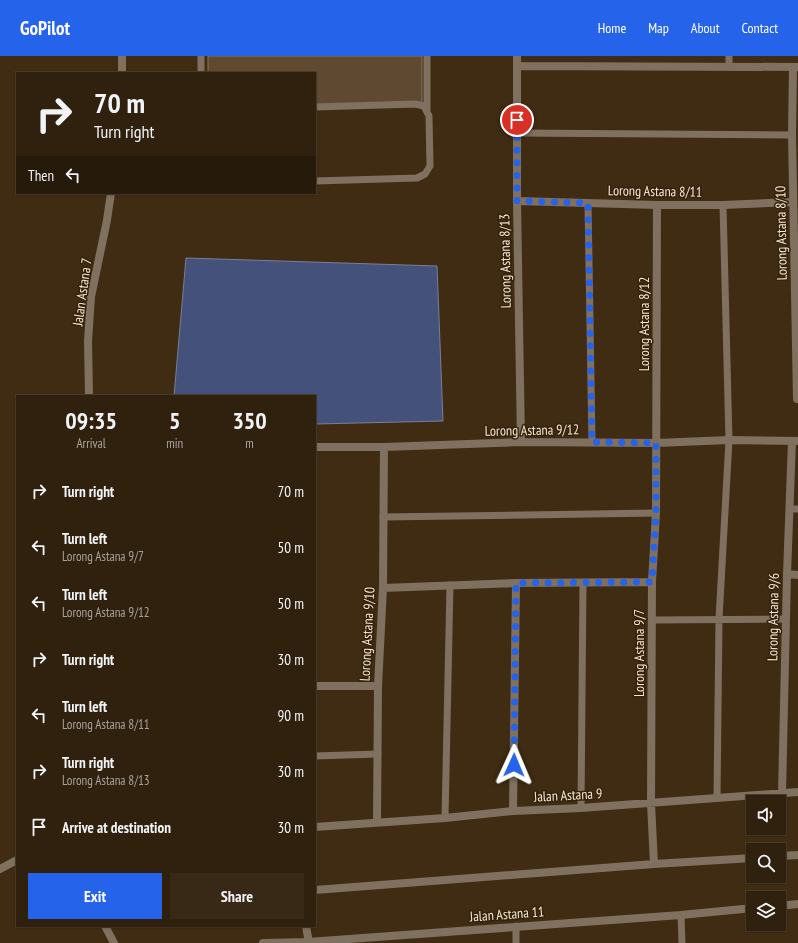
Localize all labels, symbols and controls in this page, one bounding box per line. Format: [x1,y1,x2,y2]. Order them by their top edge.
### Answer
text: GoPilot [20,16,70,40]
text: Home [598,19,626,37]
text: Map [648,19,669,37]
text: About [691,19,720,37]
text: Contact [742,19,778,37]
text: 70 m [94,84,145,121]
icon: right [28,88,80,140]
pin [500,103,534,137]
icon: arrive [506,109,528,131]
text: Turn right [94,120,154,143]
icon: left [62,164,84,186]
text: Then [28,166,54,185]
street label: Lorong Astana 8/11 [608,181,702,201]
street label: Lorong Astana 8/10 [771,186,791,280]
street label: Lorong Astana 8/13 [495,214,515,308]
street label: Jalan Astana 7 [68,257,96,328]
street label: Lorong Astana 8/12 [635,277,653,371]
text: 09:35 [65,405,117,436]
text: 5 [169,405,180,436]
text: 350 [232,405,267,436]
street label: Lorong Astana 9/12 [485,420,579,440]
text: Arrival [76,435,106,452]
text: min [166,435,183,452]
text: m [245,435,254,452]
icon: right [28,480,50,502]
text: Turn right [62,482,114,501]
text: 70 m [278,482,304,501]
text: Turn left [62,529,107,548]
icon: left [28,536,50,558]
text: 50 m [278,538,304,557]
text: Lorong Astana 9/7 [62,548,144,565]
street label: Lorong Astana 9/6 [763,573,783,661]
text: Turn left [62,585,107,604]
street label: Lorong Astana 9/10 [356,586,378,682]
icon: left [28,592,50,614]
text: 50 m [278,594,304,613]
text: Lorong Astana 9/12 [62,604,150,621]
street label: Lorong Astana 9/7 [630,609,648,697]
icon: right [28,648,50,670]
text: Turn right [62,650,114,669]
text: 30 m [278,650,304,669]
text: Turn left [62,697,107,716]
icon: left [28,704,50,726]
text: 90 m [278,706,304,725]
text: Lorong Astana 8/11 [62,716,150,733]
position arrow [493,744,535,786]
text: Turn right [62,753,114,772]
icon: right [28,760,50,782]
text: 30 m [278,762,304,781]
text: Lorong Astana 8/13 [62,772,150,789]
street label: Jalan Astana 9 [532,784,603,806]
map controls [746,795,786,931]
button: sound [746,795,786,835]
icon: arrive [28,816,50,838]
text: Arrive at destination [62,818,171,837]
text: 30 m [278,818,304,837]
button: search [746,843,786,883]
button: Exit [28,873,162,919]
button: Share [170,873,304,919]
button: layers [746,891,786,931]
street label: Jalan Astana 11 [468,902,545,926]

